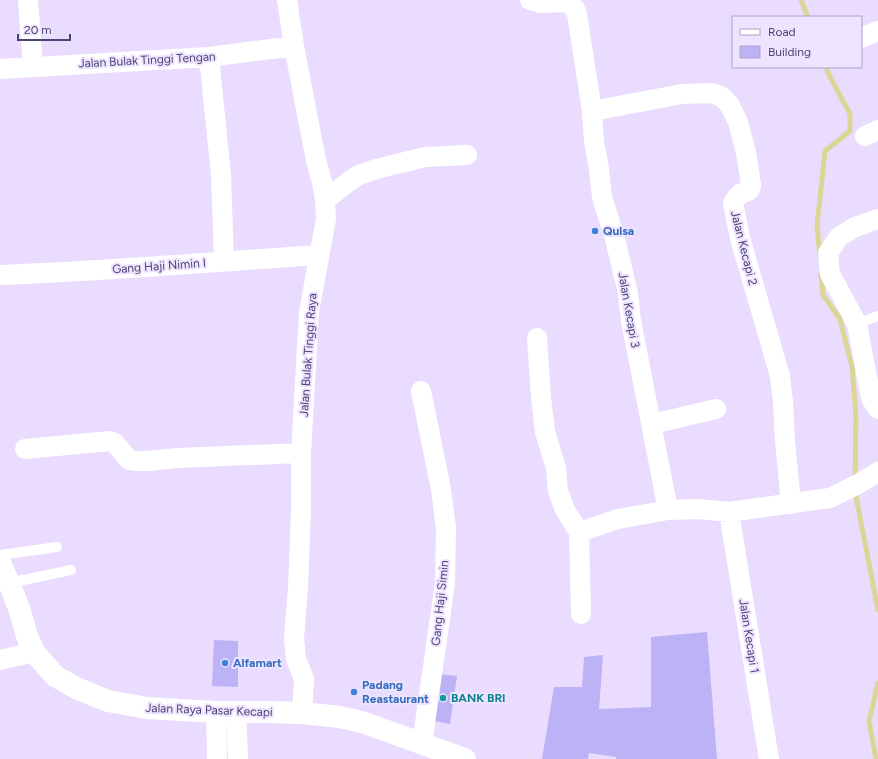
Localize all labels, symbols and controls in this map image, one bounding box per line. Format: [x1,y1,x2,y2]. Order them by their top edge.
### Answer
scale bar [18,16,70,42]
legend [732,16,862,68]
text: 20 m [24,23,52,37]
text: Road [768,25,796,39]
text: Building [768,45,811,59]
street label: Jalan Bulak Tinggi Tengan [78,49,216,71]
street label: Jalan Kecapi 2 [728,209,760,287]
place label: Qulsa [603,224,634,238]
marker: Qulsa [590,226,600,236]
street label: Gang Haji Nimin I [112,256,206,276]
street label: Jalan Kecapi 3 [615,271,643,349]
street label: Jalan Bulak Tinggi Raya [297,293,319,417]
street label: Gang Haji Simin [429,559,451,646]
street label: Jalan Kecapi 1 [736,598,762,674]
place label: Alfamart [233,656,282,670]
marker: Alfamart [220,658,230,668]
place label: Padang Reastaurant [362,678,429,706]
marker: Padang Reastaurant [349,687,359,697]
place label: BANK BRI [451,691,506,705]
marker: BANK BRI [438,693,448,703]
street label: Jalan Raya Pasar Kecapi [145,701,273,719]

